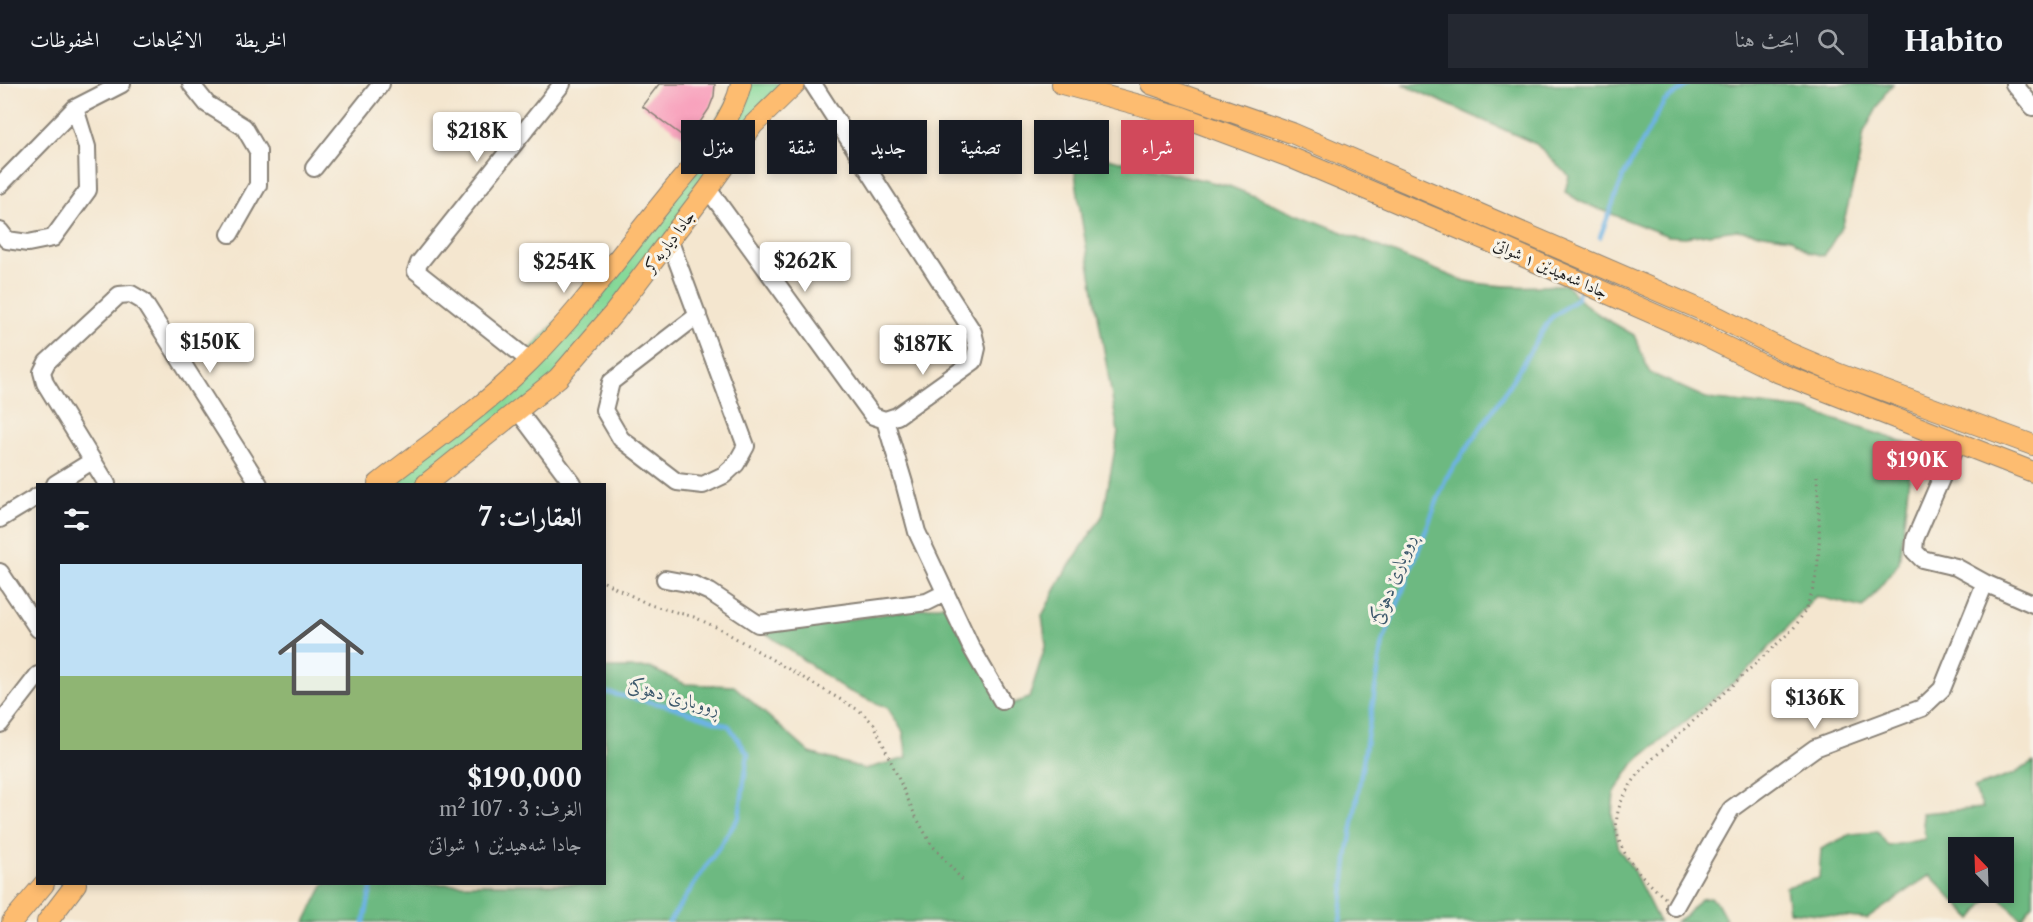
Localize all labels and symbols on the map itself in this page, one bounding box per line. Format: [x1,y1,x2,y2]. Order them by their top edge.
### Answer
pin: $218K [435,112,519,163]
street label: جادا دیاربه‌كر [638,206,700,278]
street label: جادا شەهیدێن ١ شواتێ [1490,234,1611,303]
pin: $262K [763,242,847,293]
pin: $254K [522,243,606,294]
pin: $150K [168,323,252,374]
pin: $187K [881,325,965,376]
pin: $190K [1875,441,1959,492]
water label: ڕووبارێ دهۆكێ [1365,530,1424,629]
water label: ڕووبارێ دهۆكێ [624,673,723,724]
pin: $136K [1773,679,1857,730]
north arrow [1948,837,2014,903]

